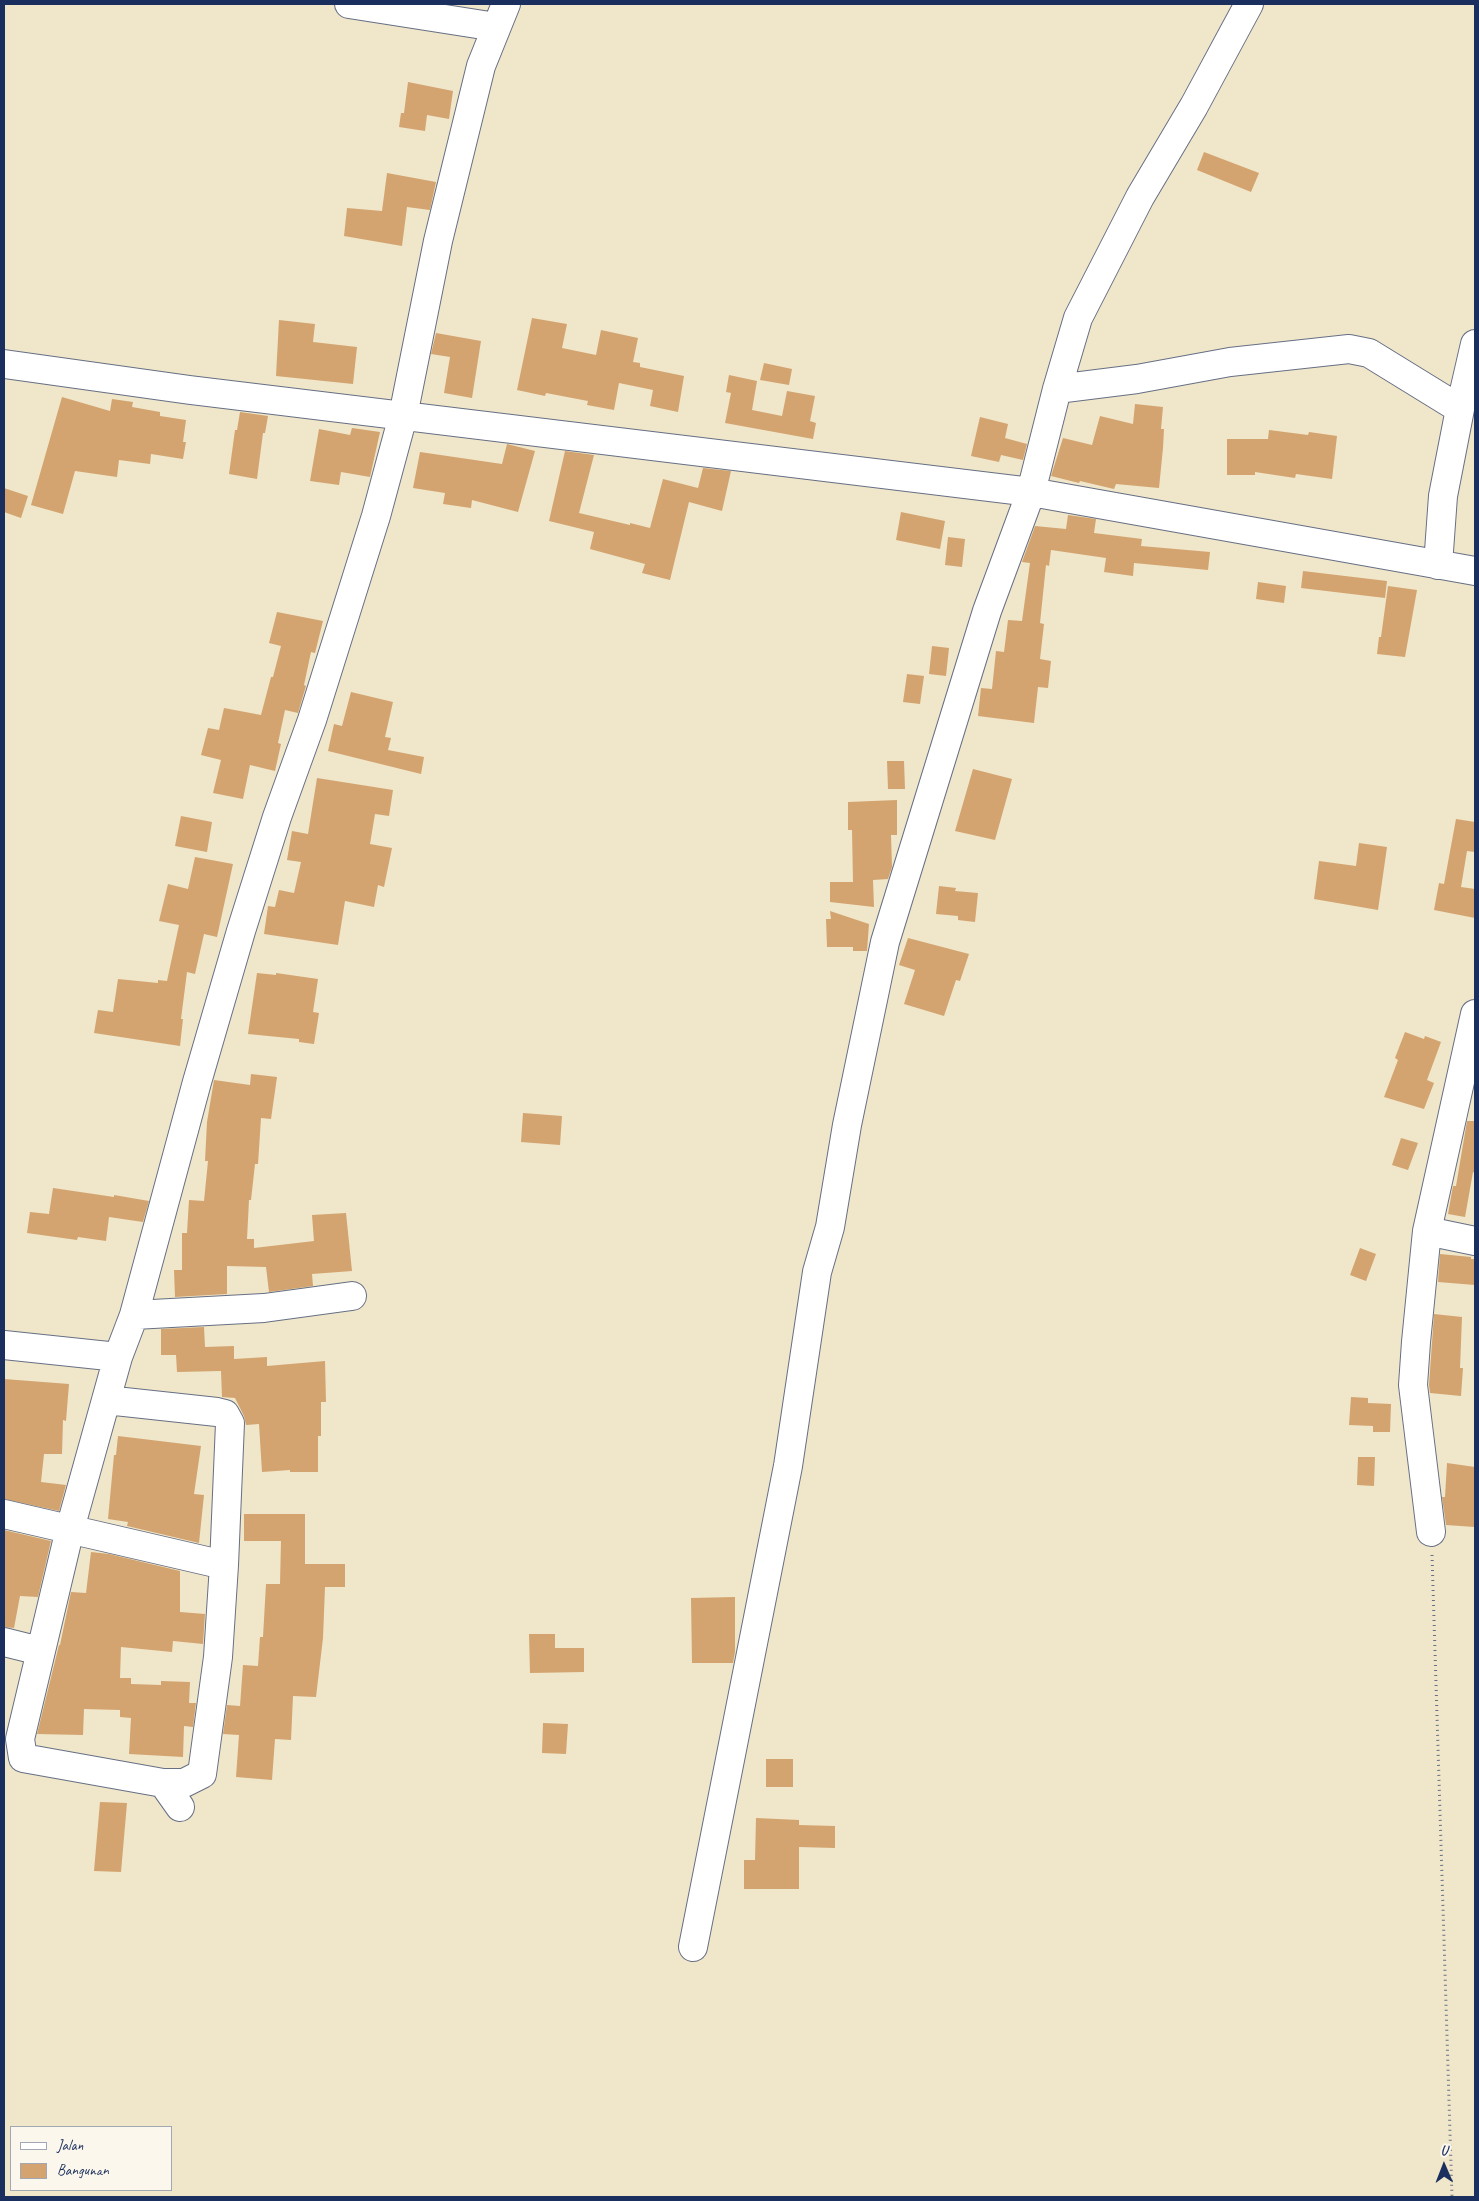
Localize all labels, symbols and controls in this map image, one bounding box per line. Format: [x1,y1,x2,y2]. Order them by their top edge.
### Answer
legend [10,2126,172,2191]
text: Jalan [57,2136,83,2155]
north arrow [1419,2141,1469,2191]
text: U [1440,2142,1447,2159]
text: Bangunan [57,2161,109,2180]

